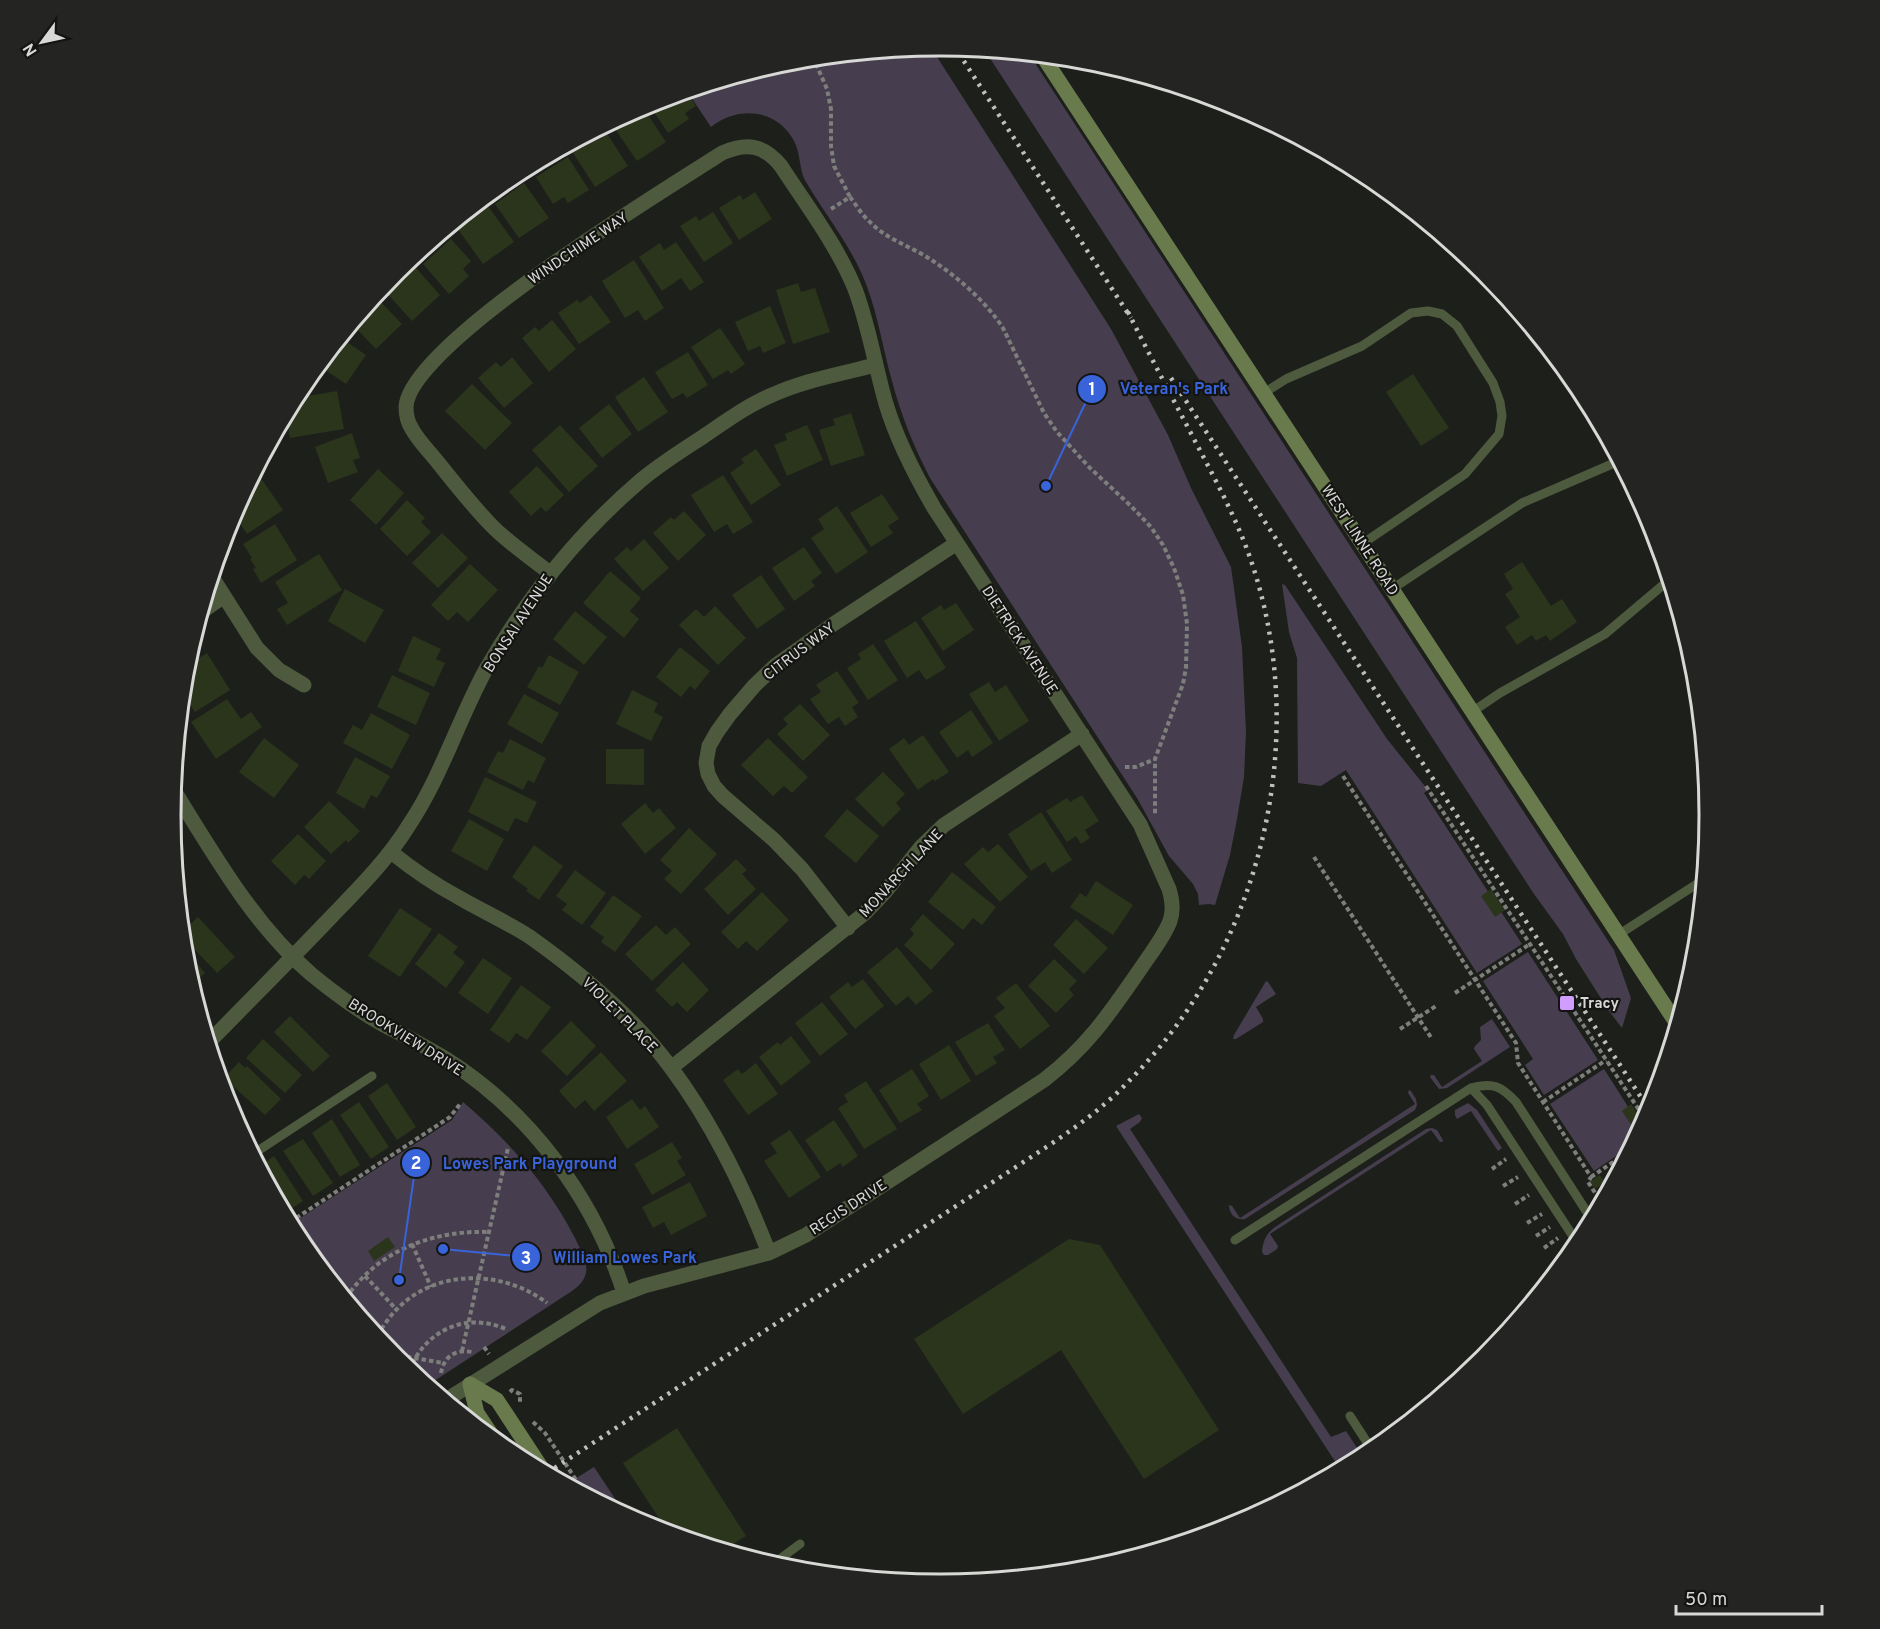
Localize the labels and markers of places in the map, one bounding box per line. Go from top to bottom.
callout: Veteran's Park [1077,372,1240,406]
marker: Tracy [1558,994,1576,1012]
place label: Tracy [1580,995,1620,1014]
callout: Lowes Park Playground [401,1146,629,1180]
callout: William Lowes Park [511,1240,709,1274]

